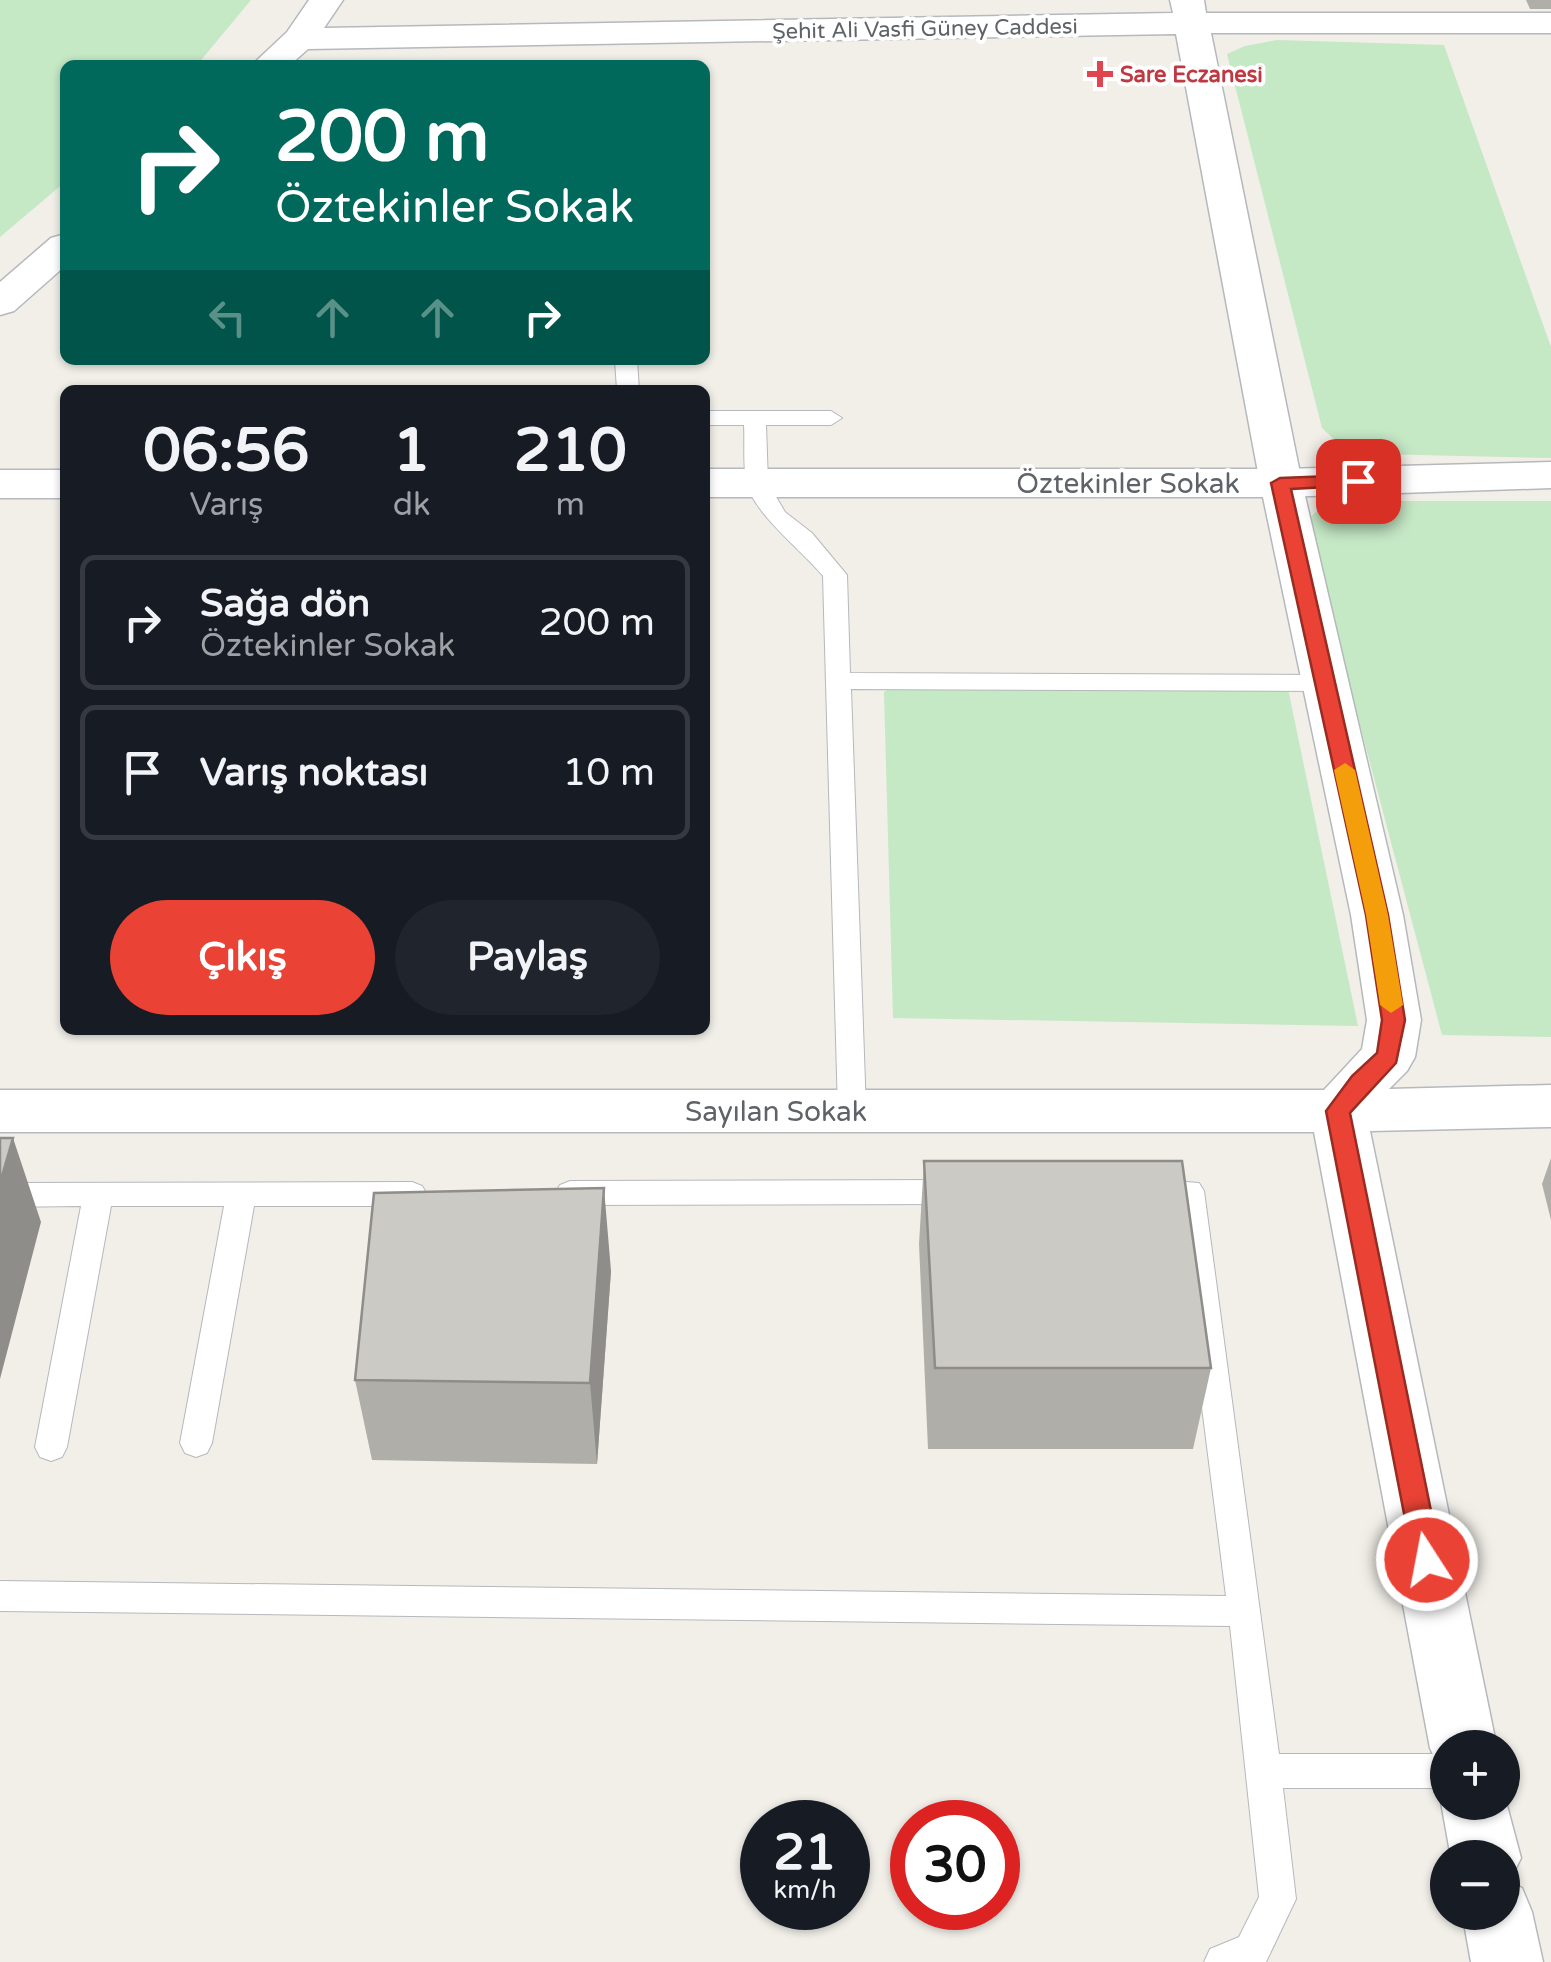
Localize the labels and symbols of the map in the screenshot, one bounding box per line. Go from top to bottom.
street label: Şehit Ali Vasfi Güney Caddesi [772,13,1078,45]
place label: Sare Eczanesi [1120,62,1263,88]
marker: Sare Eczanesi [1089,63,1111,85]
pin [1316,439,1401,524]
street label: Öztekinler Sokak [1016,467,1240,501]
street label: Sayılan Sokak [685,1095,867,1129]
position arrow [1375,1508,1479,1612]
speed limit sign: 30 [890,1800,1020,1930]

